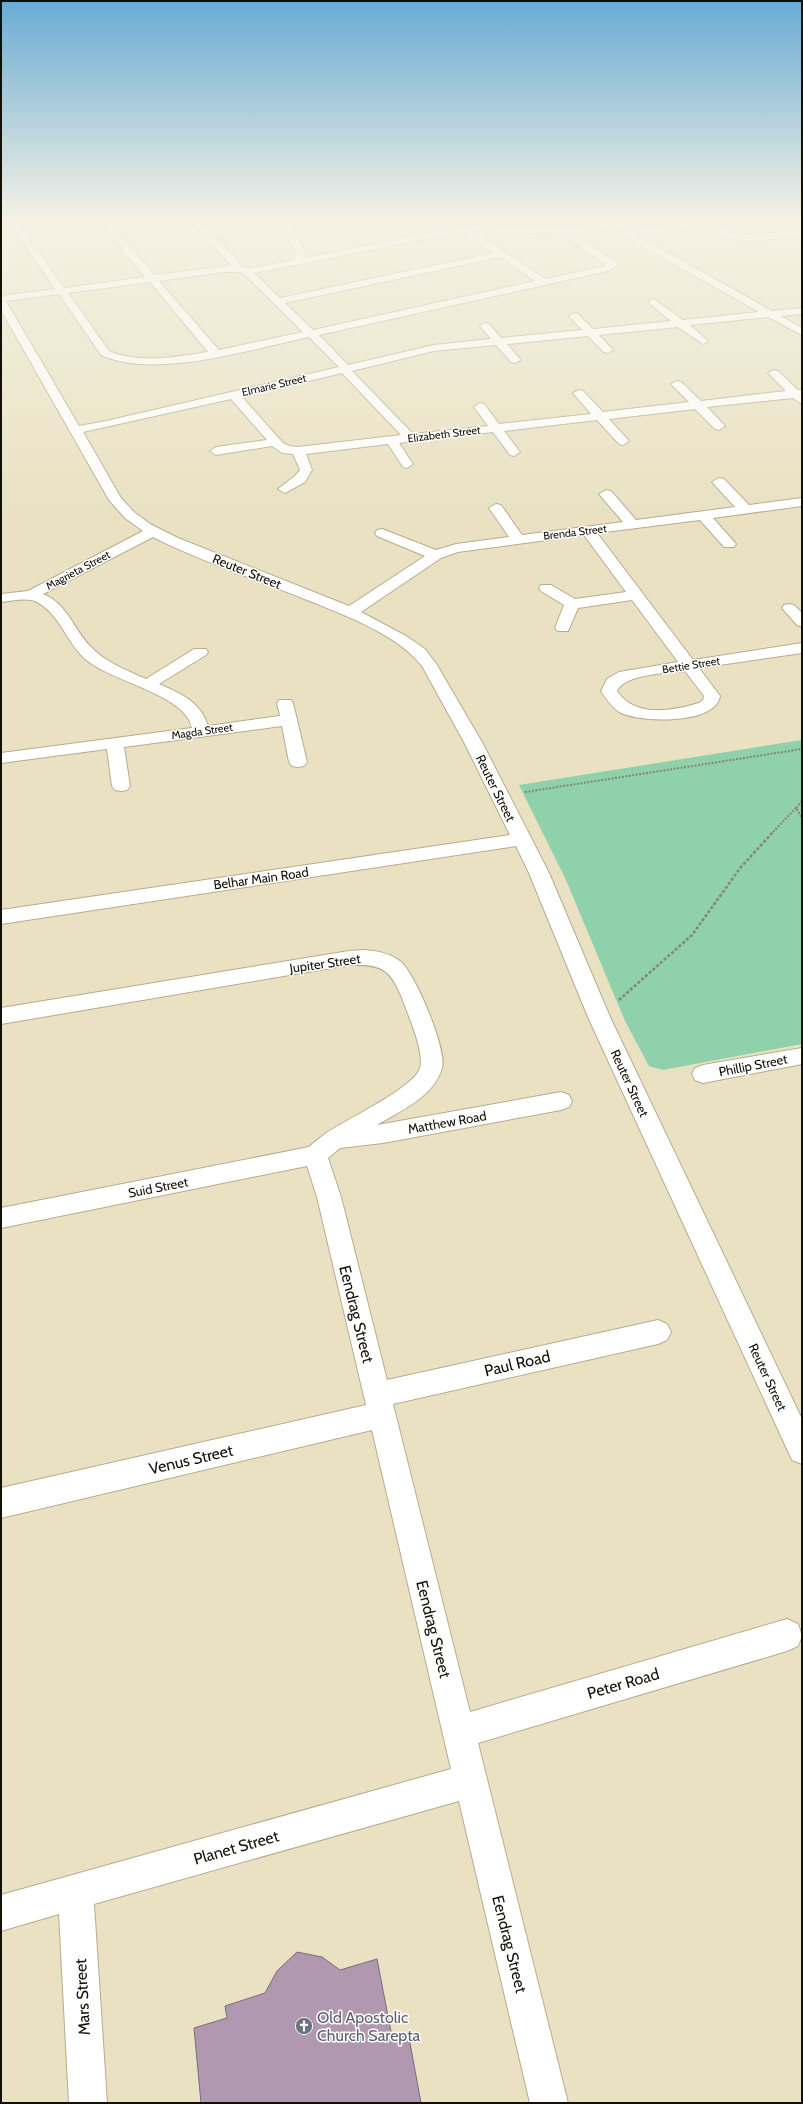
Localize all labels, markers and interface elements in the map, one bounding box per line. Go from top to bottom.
street label: Elmarie Street [240,371,308,399]
street label: Elizabeth Street [407,423,482,445]
street label: Brenda Street [543,521,608,543]
street label: Magrieta Street [43,547,113,593]
street label: Reuter Street [210,550,284,592]
street label: Bettie Street [661,653,721,676]
street label: Magda Street [170,720,234,742]
street label: Reuter Street [473,752,519,825]
street label: Belhar Main Road [213,863,309,893]
street label: Jupiter Street [288,950,362,976]
street label: Reuter Street [607,1047,653,1120]
street label: Phillip Street [717,1050,789,1079]
street label: Matthew Road [406,1107,488,1137]
street label: Suid Street [127,1173,190,1201]
street label: Eendrag Street [335,1263,378,1365]
street label: Reuter Street [745,1341,791,1414]
street label: Paul Road [482,1347,552,1380]
street label: Venus Street [147,1440,236,1478]
street label: Eendrag Street [412,1578,455,1680]
street label: Peter Road [585,1664,661,1703]
street label: Planet Street [191,1826,282,1869]
street label: Eendrag Street [488,1893,531,1995]
street label: Mars Street [71,1957,94,2036]
place label: Old Apostolic Church Sarepta [317,2008,421,2045]
church icon: Old Apostolic Church Sarepta [294,2016,314,2036]

